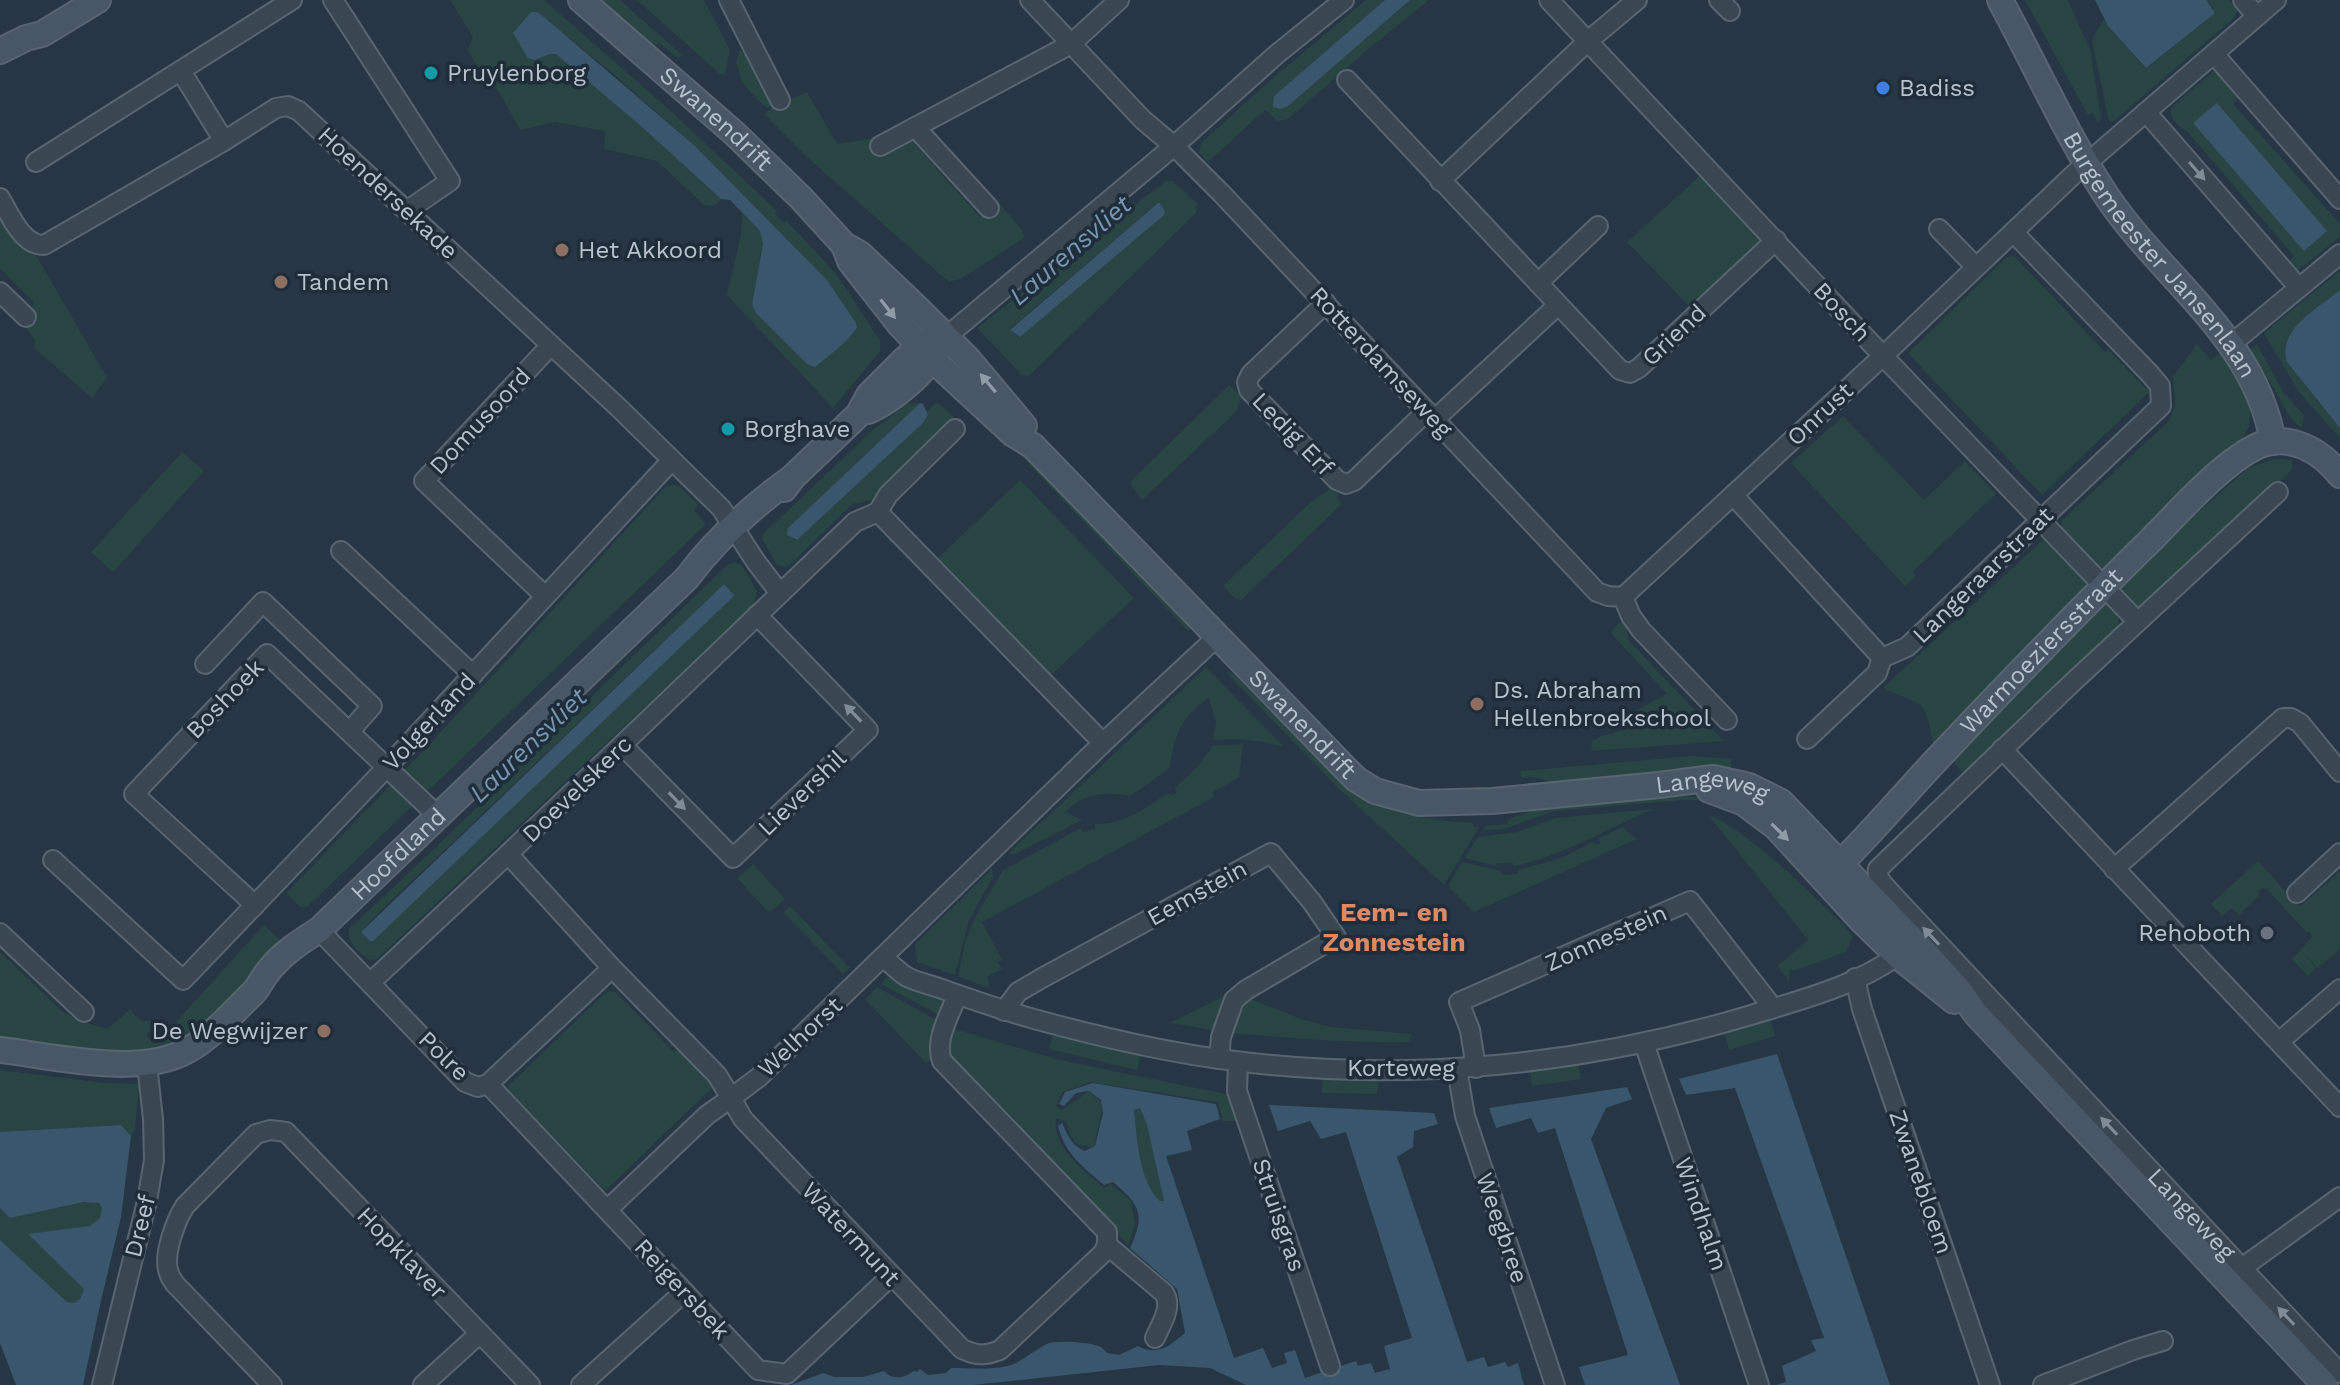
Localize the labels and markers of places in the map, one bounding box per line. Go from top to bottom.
place label: Pruylenborg [447,59,586,87]
marker: Pruylenborg [422,64,440,82]
place label: Badiss [1899,74,1975,102]
marker: Badiss [1874,79,1892,97]
place label: Het Akkoord [578,236,722,264]
marker: Het Akkoord [553,241,571,259]
place label: Tandem [297,268,389,296]
marker: Tandem [272,273,290,291]
place label: Borghave [744,415,850,443]
marker: Borghave [719,420,737,438]
place label: Ds. Abraham Hellenbroekschool [1493,676,1711,732]
marker: Ds. Abraham Hellenbroekschool [1468,695,1486,713]
place label: Rehoboth [2138,919,2251,947]
marker: Rehoboth [2258,924,2276,942]
place label: De Wegwijzer [152,1017,308,1045]
marker: De Wegwijzer [315,1022,333,1040]

